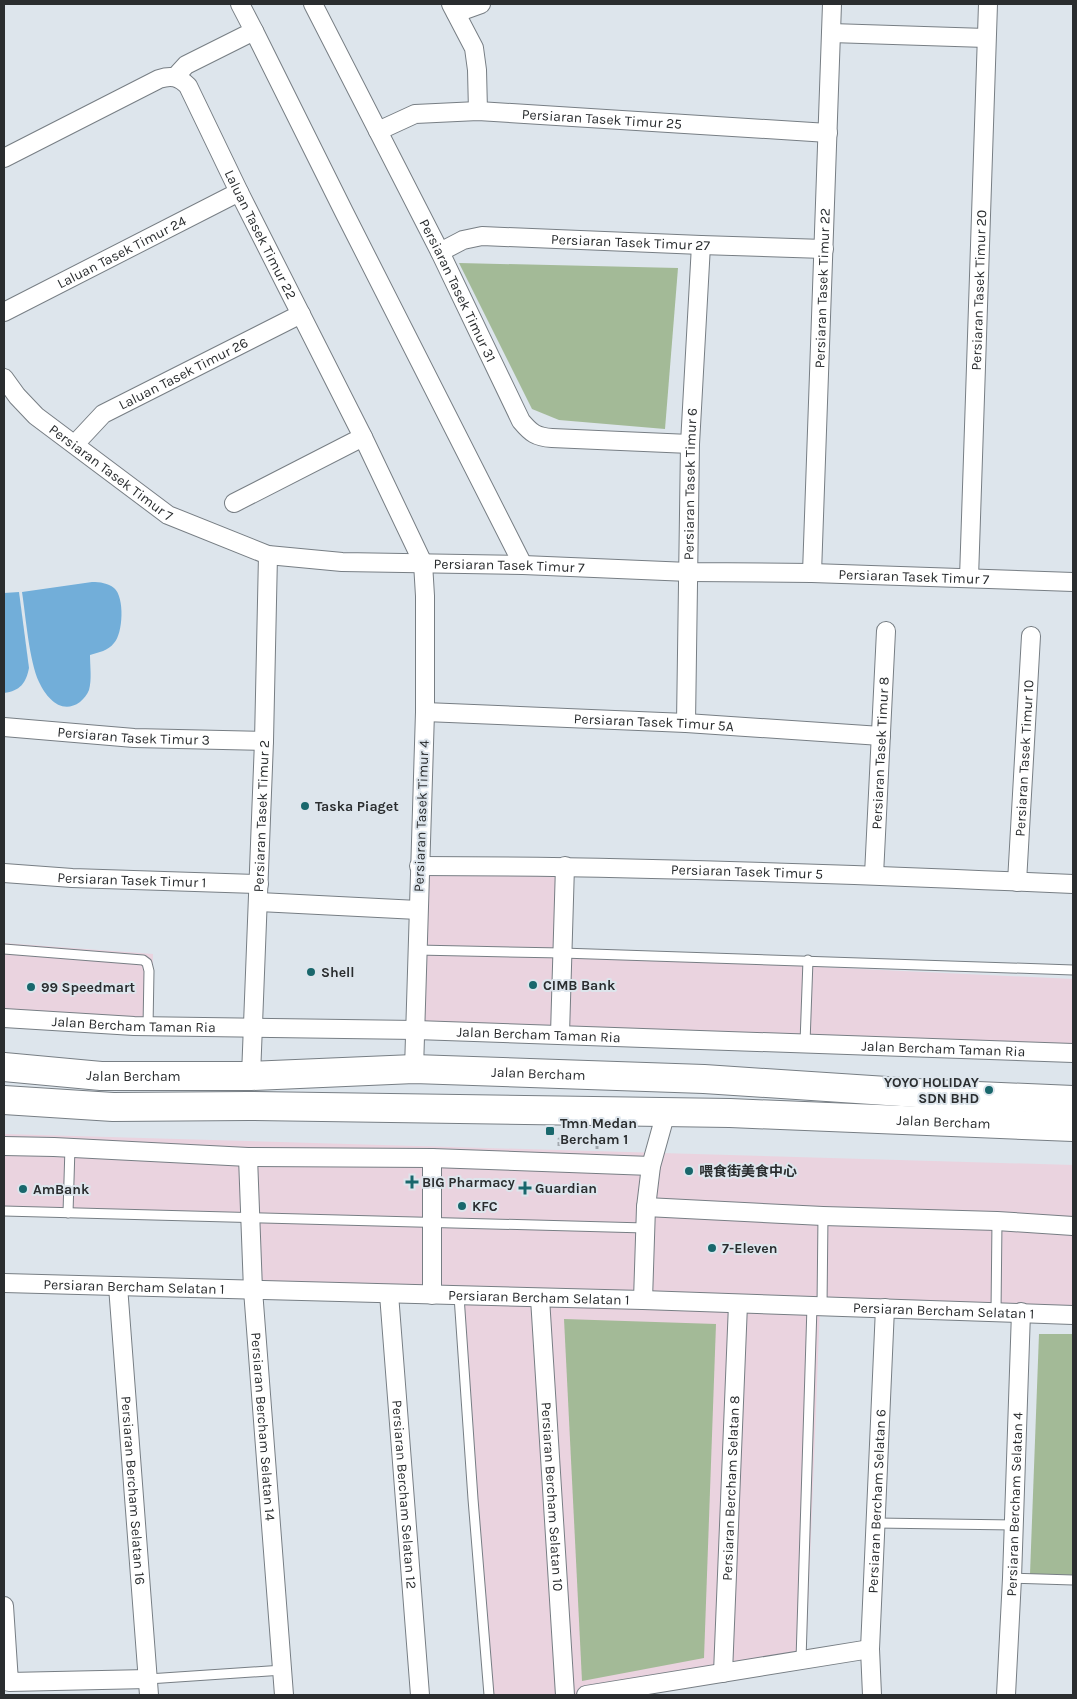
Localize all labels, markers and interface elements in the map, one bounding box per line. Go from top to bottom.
street label: Persiaran Tasek Timur 25 [521,106,683,133]
street label: Laluan Tasek Timur 22 [221,167,300,302]
street label: Persiaran Tasek Timur 22 [811,208,834,369]
street label: Persiaran Tasek Timur 20 [968,210,990,371]
street label: Laluan Tasek Timur 24 [54,212,189,292]
street label: Persiaran Tasek Timur 31 [415,216,500,365]
street label: Persiaran Tasek Timur 27 [551,231,711,254]
street label: Laluan Tasek Timur 26 [116,334,251,414]
street label: Persiaran Tasek Timur 6 [680,407,701,560]
street label: Persiaran Tasek Timur 7 [46,421,176,525]
street label: Persiaran Tasek Timur 7 [434,556,585,577]
street label: Persiaran Tasek Timur 7 [838,566,990,588]
street label: Persiaran Tasek Timur 8 [868,676,893,830]
street label: Persiaran Tasek Timur 10 [1012,679,1037,837]
street label: Persiaran Tasek Timur 5A [573,710,734,735]
street label: Persiaran Tasek Timur 3 [57,724,210,749]
street label: Persiaran Tasek Timur 2 [250,740,273,893]
street label: Persiaran Tasek Timur 4 [410,740,433,892]
place label: Taska Piaget [315,798,399,815]
marker: Taska Piaget [299,800,311,812]
street label: Persiaran Tasek Timur 5 [671,861,823,883]
street label: Persiaran Tasek Timur 1 [57,869,206,891]
place label: Shell [321,964,355,981]
marker: Shell [305,966,317,978]
place label: CIMB Bank [543,977,616,994]
place label: 99 Speedmart [41,979,135,996]
marker: CIMB Bank [527,979,539,991]
marker: 99 Speedmart [25,981,37,993]
street label: Jalan Bercham Taman Ria [51,1013,216,1036]
street label: Jalan Bercham Taman Ria [456,1023,621,1046]
street label: Jalan Bercham Taman Ria [861,1038,1026,1060]
street label: Jalan Bercham [491,1064,586,1084]
street label: Jalan Bercham [86,1067,181,1085]
place label: YOYO HOLIDAY SDN BHD [884,1074,980,1107]
marker: YOYO HOLIDAY SDN BHD [983,1084,995,1096]
street label: Jalan Bercham [896,1112,991,1133]
place label: Tmn Medan Bercham 1 [560,1115,637,1148]
marker: Tmn Medan Bercham 1 [544,1125,556,1137]
place label: 喂食街美食中心 [699,1163,797,1180]
marker: 喂食街美食中心 [683,1165,695,1177]
place label: BIG Pharmacy [422,1174,515,1191]
marker: BIG Pharmacy [406,1176,418,1188]
place label: Guardian [535,1180,597,1197]
place label: AmBank [33,1181,90,1198]
marker: Guardian [519,1182,531,1194]
marker: AmBank [17,1183,29,1195]
place label: KFC [472,1198,498,1215]
marker: KFC [456,1200,468,1212]
place label: 7-Eleven [722,1240,778,1257]
marker: 7-Eleven [706,1242,718,1254]
street label: Persiaran Bercham Selatan 1 [43,1276,225,1298]
street label: Persiaran Bercham Selatan 1 [448,1287,630,1309]
street label: Persiaran Bercham Selatan 1 [853,1299,1035,1323]
street label: Persiaran Bercham Selatan 14 [247,1332,279,1522]
street label: Persiaran Bercham Selatan 16 [117,1395,149,1586]
street label: Persiaran Bercham Selatan 8 [719,1395,743,1581]
street label: Persiaran Bercham Selatan 12 [388,1399,420,1590]
street label: Persiaran Bercham Selatan 10 [538,1401,566,1592]
street label: Persiaran Bercham Selatan 6 [864,1409,890,1594]
street label: Persiaran Bercham Selatan 4 [1003,1412,1027,1597]

